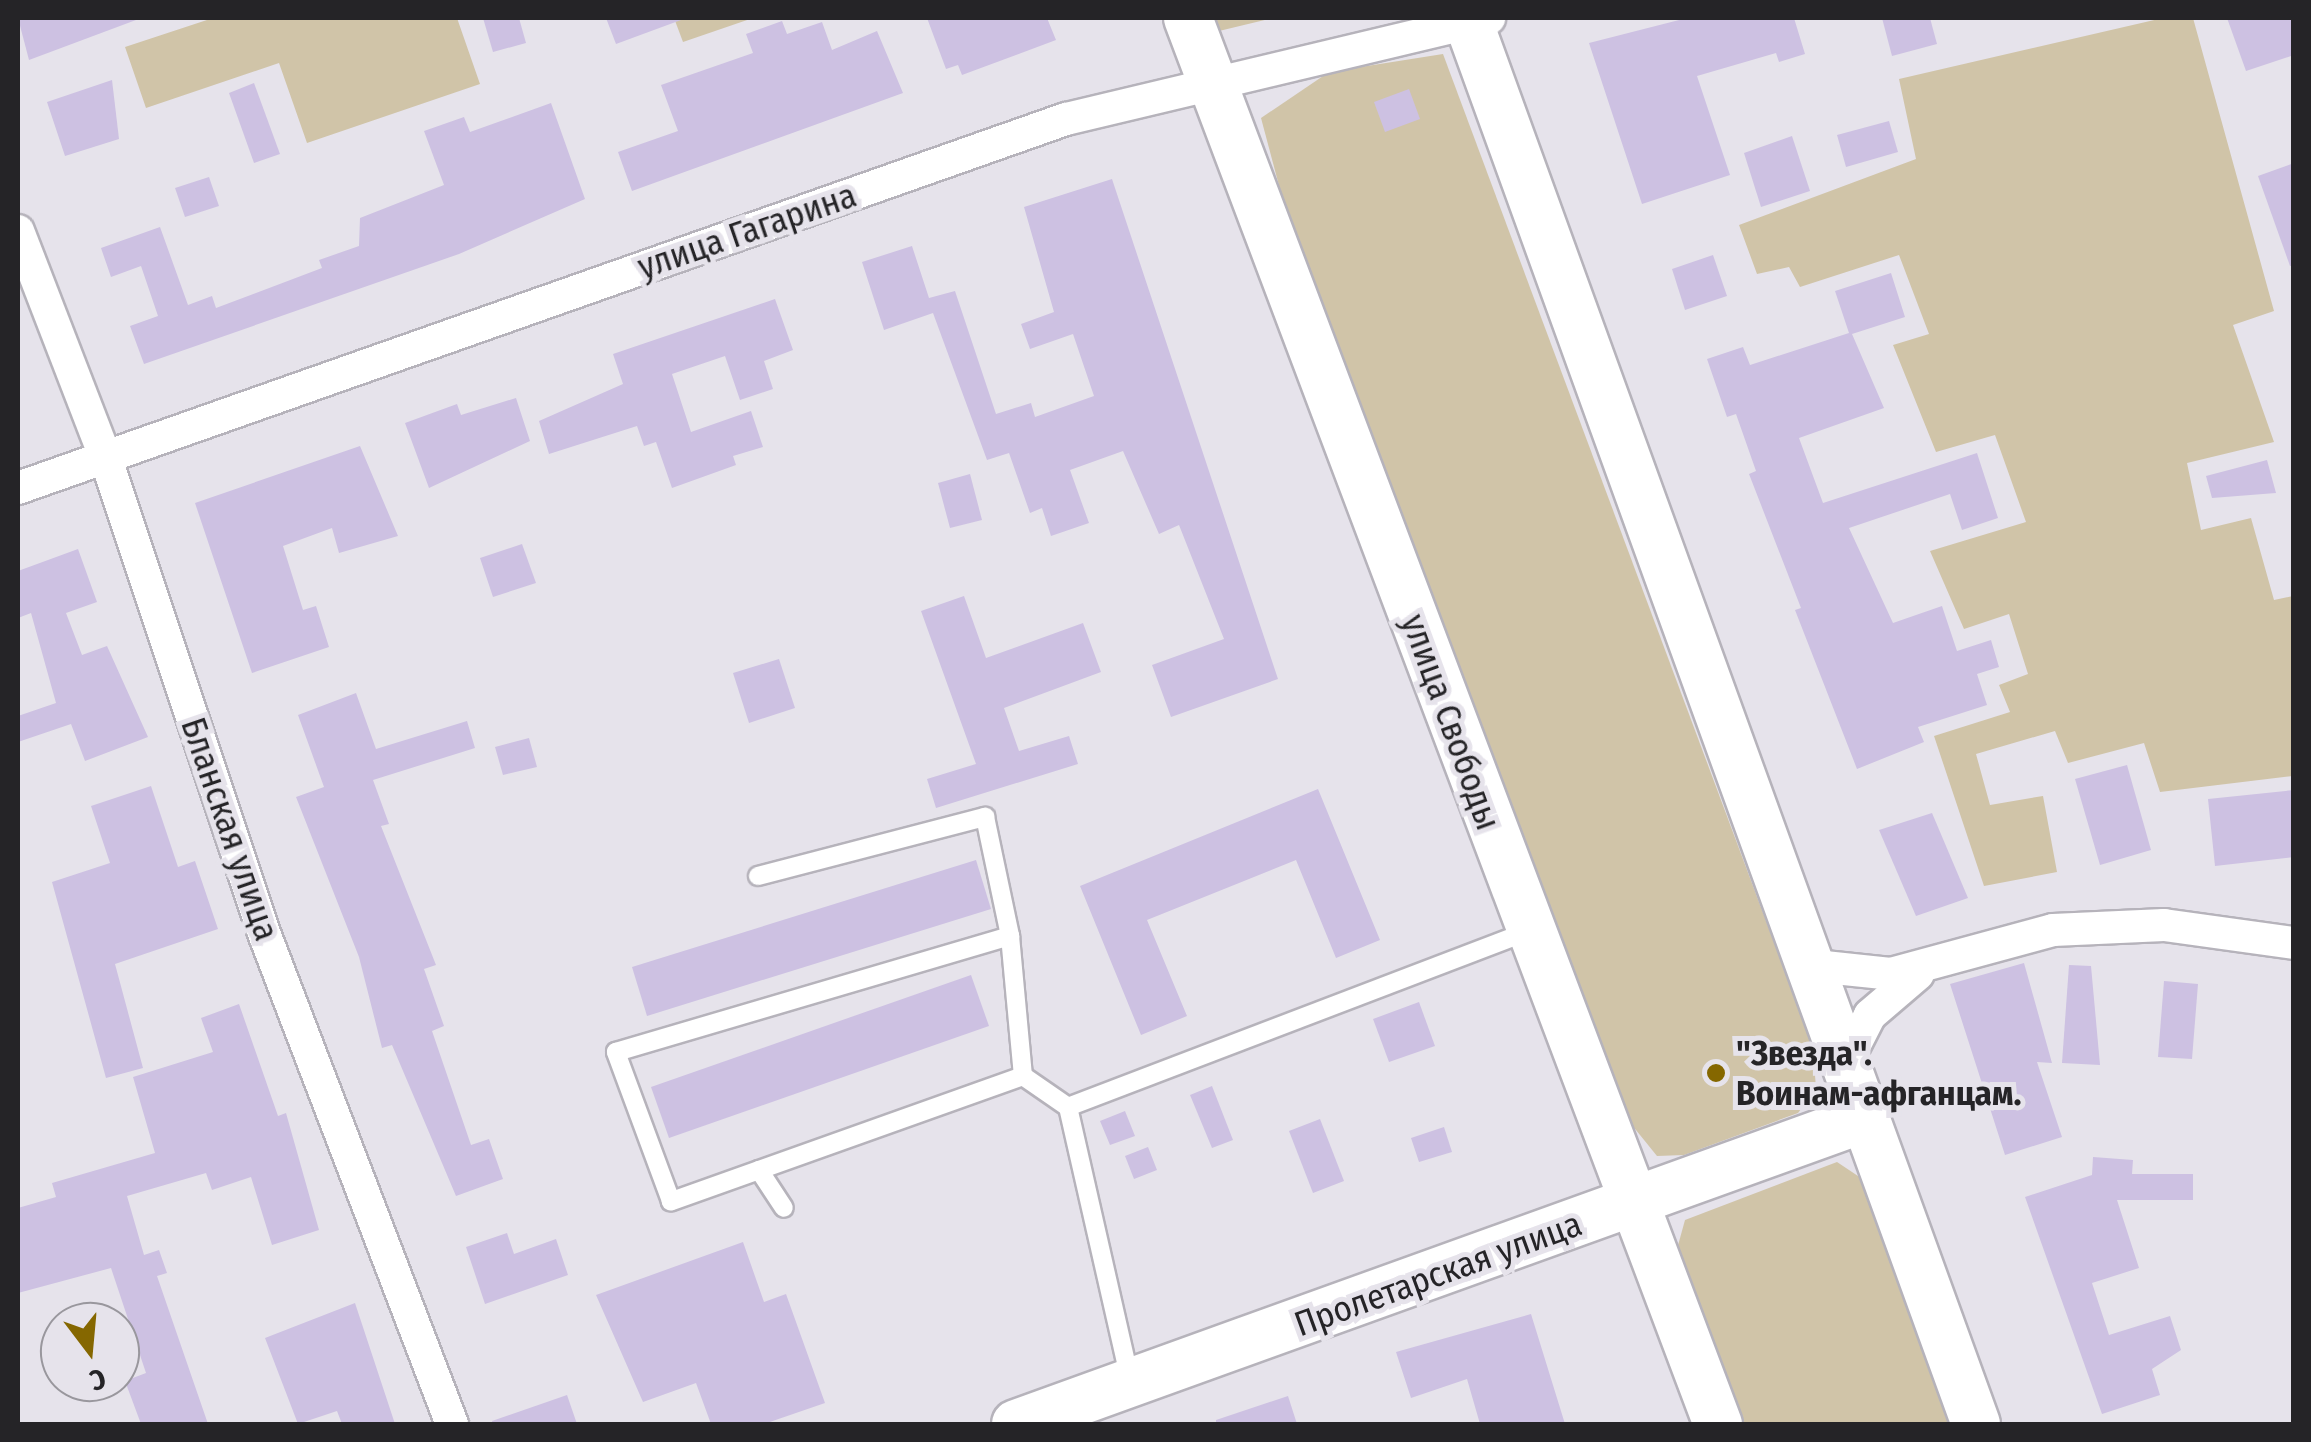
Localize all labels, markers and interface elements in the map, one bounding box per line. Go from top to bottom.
street label: улица Гагарина [632,174,862,288]
street label: улица Свободы [1393,609,1509,835]
street label: Бланская улица [172,712,288,946]
place label: "Звезда". Воинам-афганцам. [1736,1032,2021,1114]
marker: "Звезда". Воинам-афганцам. [1705,1062,1727,1084]
street label: Пролетарская улица [1289,1203,1587,1345]
north arrow [40,1302,140,1402]
text: С [86,1362,109,1397]

